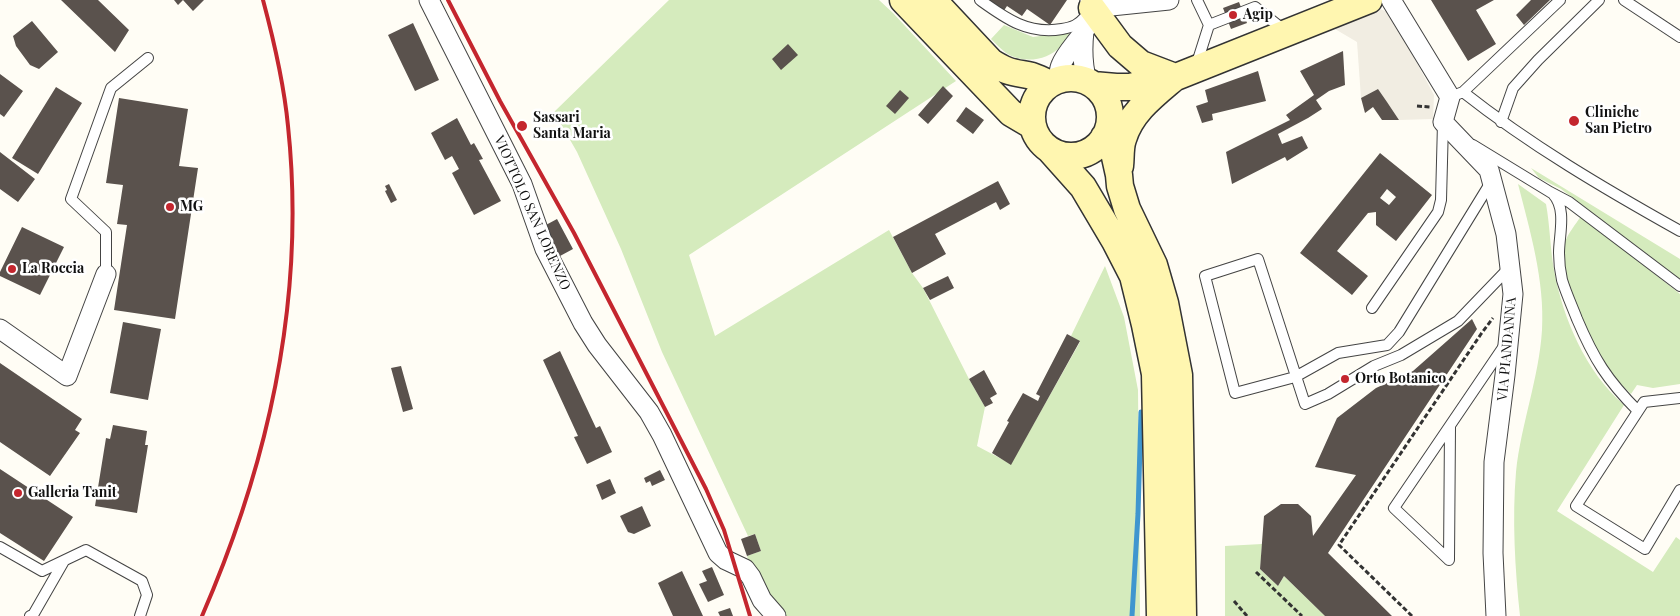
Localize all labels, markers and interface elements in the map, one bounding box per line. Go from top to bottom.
place label: Agip [1243,7,1273,23]
marker: Agip [1227,9,1239,21]
place label: Cliniche San Pietro [1585,105,1652,138]
place label: Sassari Santa Maria [533,110,611,142]
marker: Cliniche San Pietro [1567,114,1581,128]
marker: Sassari Santa Maria [515,119,529,133]
street label: VIOTTOLO SAN LORENZO [490,133,574,293]
place label: MG [180,199,203,215]
marker: MG [164,201,176,213]
place label: La Roccia [22,261,84,277]
marker: La Roccia [6,263,18,275]
street label: VIA PIANDANNA [1494,296,1520,402]
place label: Orto Botanico [1355,371,1446,387]
marker: Orto Botanico [1339,373,1351,385]
place label: Galleria Tanit [28,485,117,501]
marker: Galleria Tanit [12,487,24,499]

